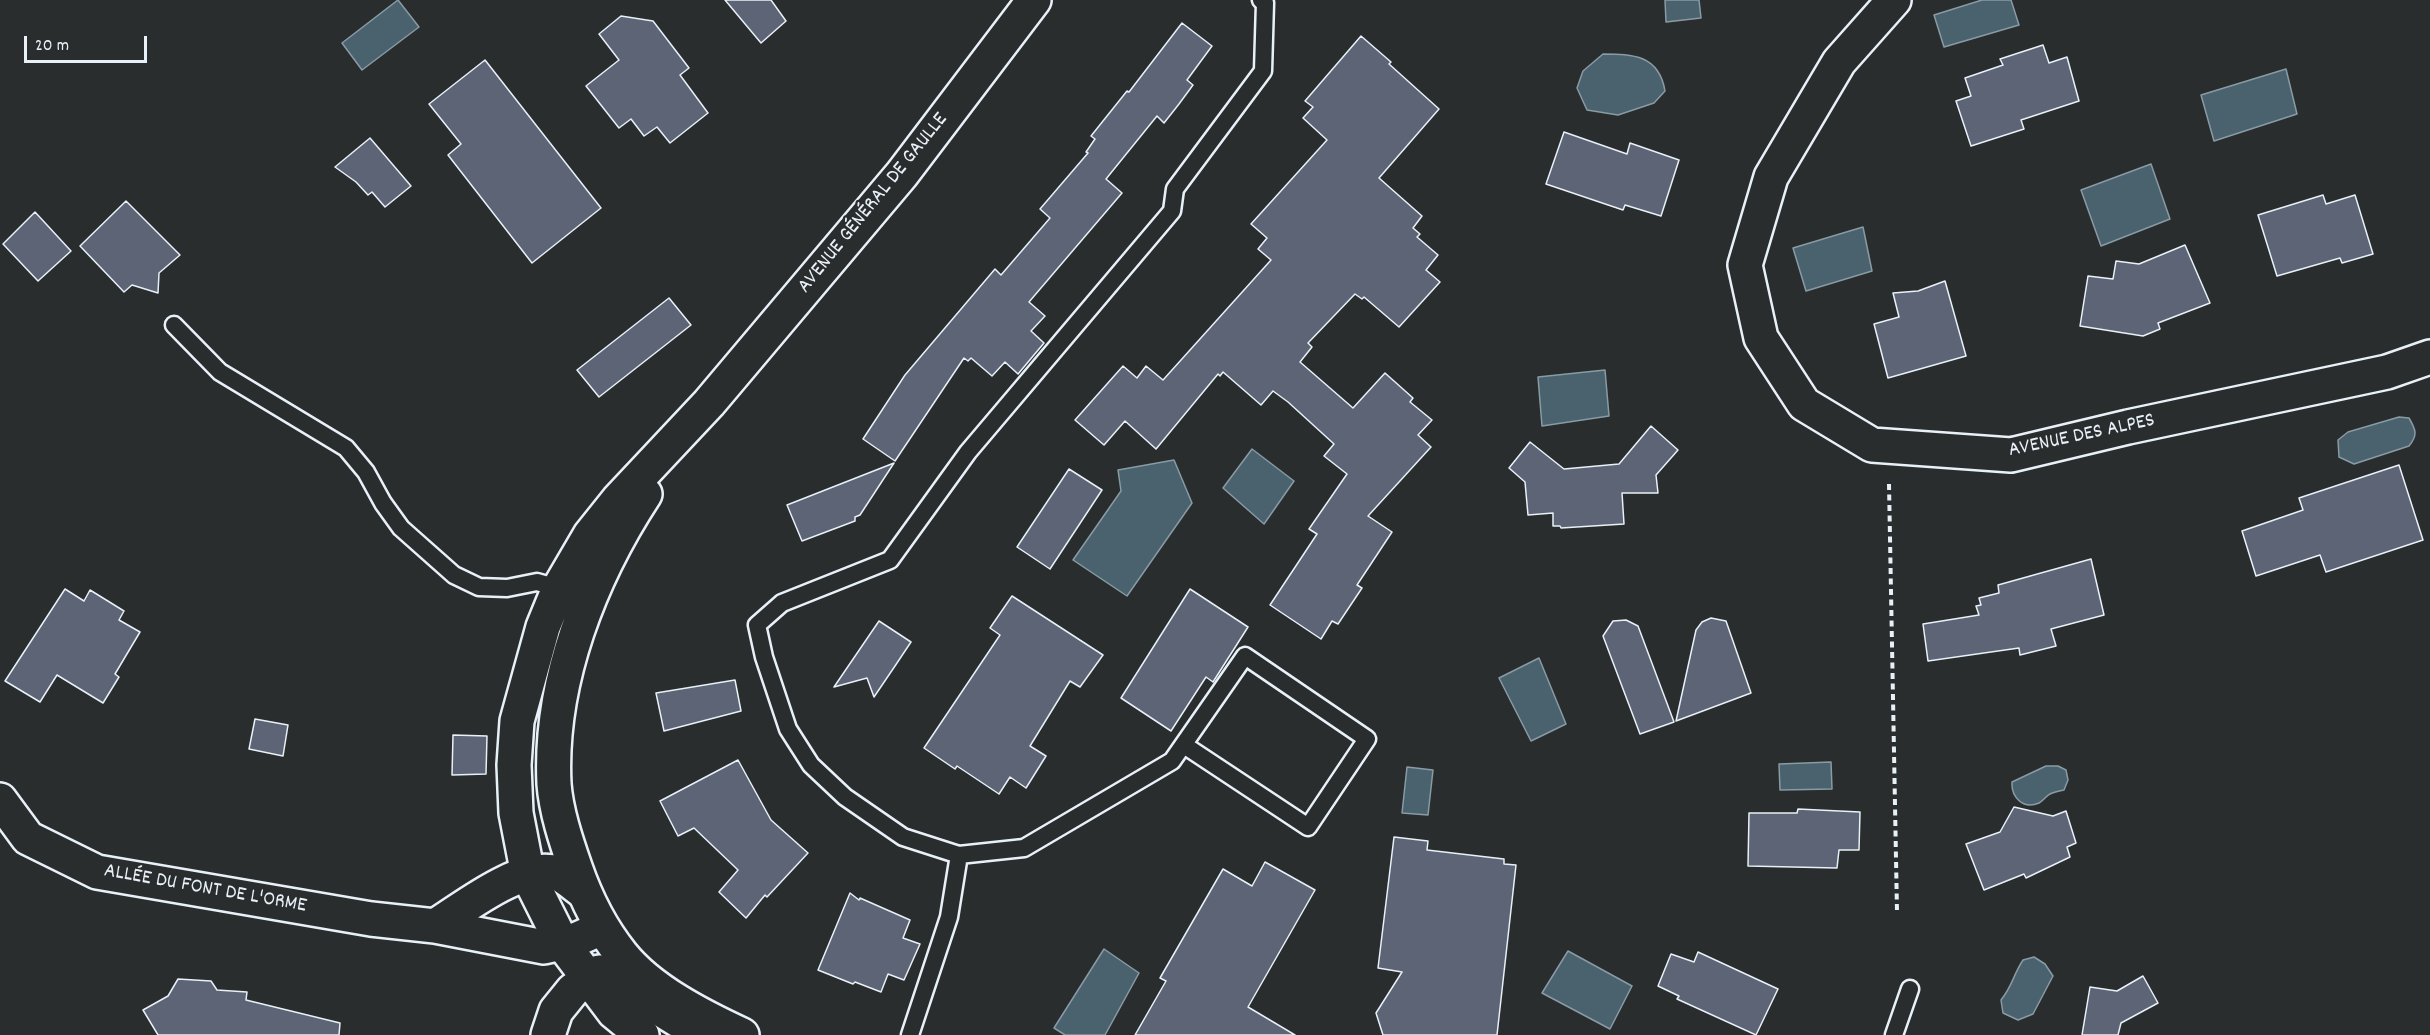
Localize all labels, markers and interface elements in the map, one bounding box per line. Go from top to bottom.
scale bar [27,24,150,62]
text: 20 m [35,34,69,59]
street label: AVENUE GÉNÉRAL DE GAULLE [793,109,955,299]
street label: AVENUE DES ALPES [2007,409,2157,465]
street label: ALLÉE DU FONT DE L'ORME [102,860,308,920]

